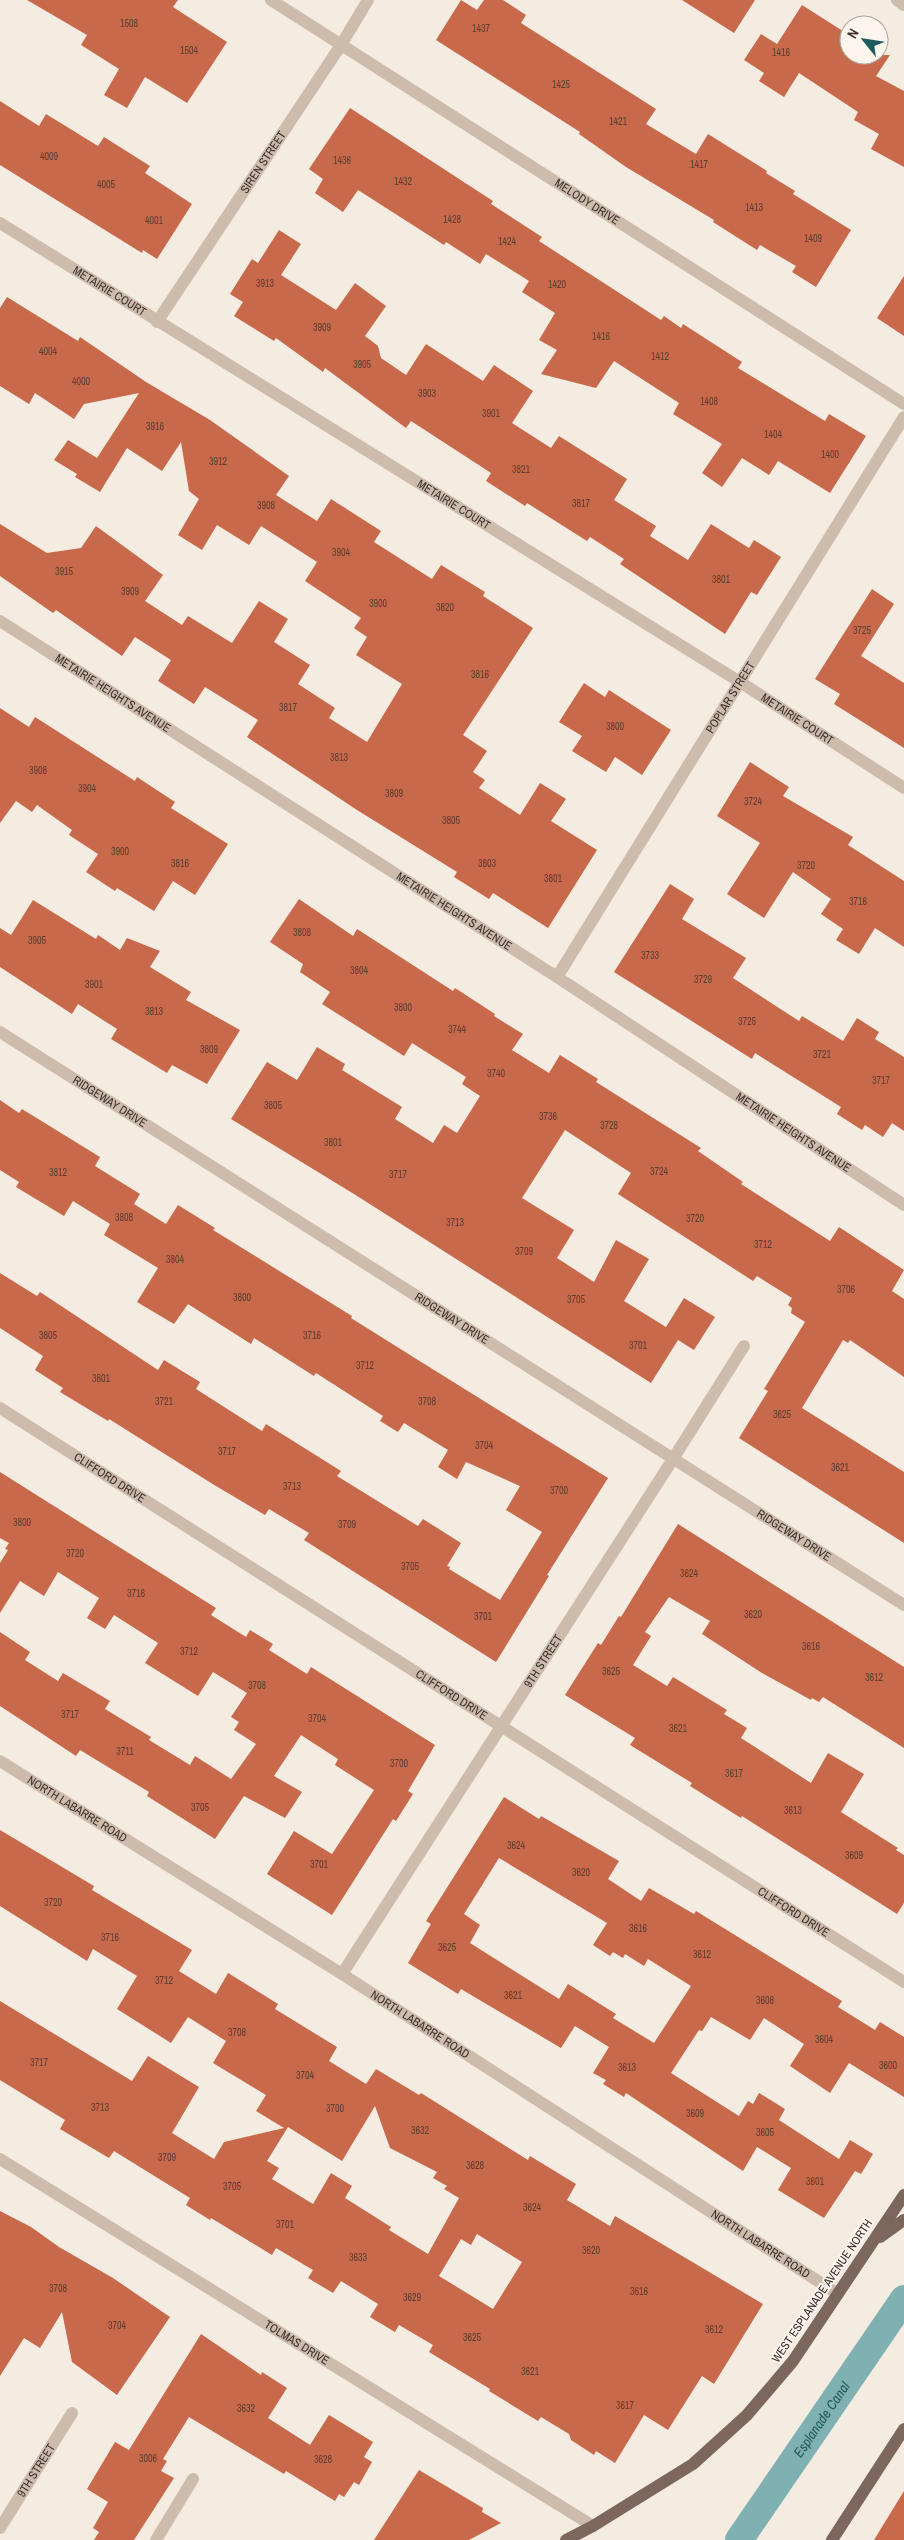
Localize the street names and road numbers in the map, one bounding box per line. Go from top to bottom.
street label: SIREN STREET [237,128,290,196]
street label: MELODY DRIVE [551,175,623,228]
street label: METAIRIE COURT [70,262,149,320]
street label: METAIRIE COURT [414,476,493,533]
street label: METAIRIE HEIGHTS AVENUE [52,650,174,736]
street label: POPLAR STREET [702,658,759,736]
street label: METAIRIE COURT [758,690,837,748]
street label: METAIRIE HEIGHTS AVENUE [393,868,515,954]
street label: RIDGEWAY DRIVE [70,1072,150,1131]
street label: METAIRIE HEIGHTS AVENUE [733,1089,854,1176]
street label: RIDGEWAY DRIVE [412,1289,492,1348]
street label: CLIFFORD DRIVE [71,1449,149,1506]
street label: RIDGEWAY DRIVE [754,1506,834,1565]
street label: 9TH STREET [520,1631,566,1691]
street label: CLIFFORD DRIVE [413,1666,491,1724]
street label: NORTH LABARRE ROAD [24,1772,130,1846]
street label: CLIFFORD DRIVE [755,1883,833,1941]
street label: NORTH LABARRE ROAD [368,1987,473,2062]
street label: NORTH LABARRE ROAD [708,2206,813,2282]
street label: WEST ESPLANADE AVENUE NORTH [768,2216,876,2366]
street label: TOLMAS DRIVE [261,2317,332,2369]
street label: 9TH STREET [13,2441,59,2500]

